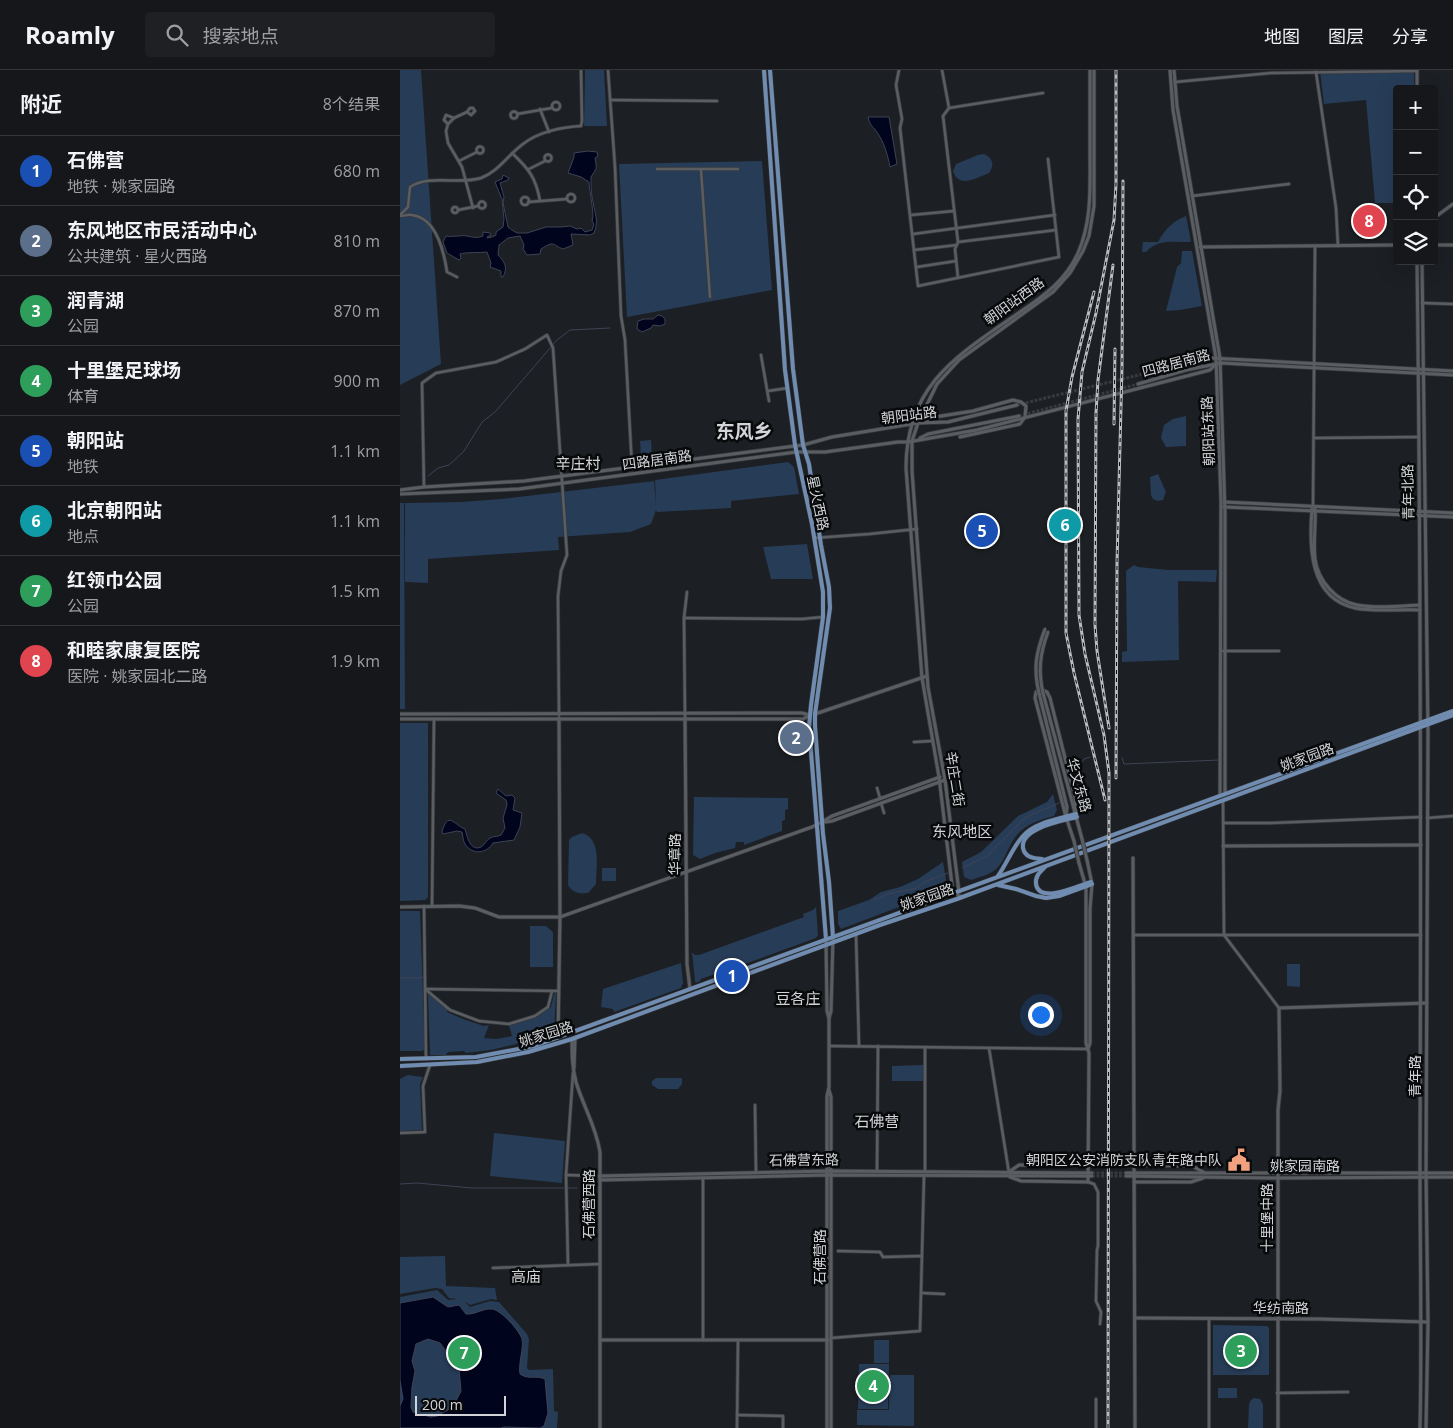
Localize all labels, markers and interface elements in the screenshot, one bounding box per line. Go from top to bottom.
search box [145,12,495,57]
text: Roamly [25,18,115,51]
icon: search [163,21,191,49]
text: 搜索地点 [203,23,279,49]
text: 地图 [1264,24,1300,48]
text: 图层 [1328,24,1364,48]
text: 分享 [1392,24,1428,48]
map controls [1393,85,1438,265]
button: + [1393,85,1438,130]
text: 附近 [20,90,62,118]
text: 8个结果 [323,93,380,115]
button: − [1393,130,1438,175]
text: 石佛营 [67,147,124,173]
text: 1 [31,160,41,182]
text: 680 m [334,160,380,182]
text: 地铁 · 姚家园路 [67,175,176,197]
button: locate [1393,175,1438,220]
pin: 8 [1353,202,1385,240]
text: 东风地区市民活动中心 [67,217,257,243]
button: layers [1393,220,1438,265]
text: 2 [31,230,41,252]
text: 810 m [334,230,380,252]
text: 公共建筑 · 星火西路 [67,245,208,267]
street label: 朝阳站西路 [980,272,1048,329]
text: 润青湖 [67,287,124,313]
text: 3 [31,300,41,322]
text: 870 m [334,300,380,322]
text: 公园 [67,315,99,337]
street label: 四路居南路 [1140,344,1212,381]
text: 十里堡足球场 [67,357,181,383]
text: 4 [31,370,41,392]
text: 900 m [334,370,380,392]
text: 体育 [67,385,99,407]
street label: 朝阳站东路 [1197,396,1218,466]
street label: 朝阳站路 [880,402,938,427]
district label: 东风乡 [715,418,773,444]
text: 朝阳站 [67,427,124,453]
text: 5 [31,440,41,462]
text: 1.1 km [330,440,380,462]
street label: 四路居南路 [621,445,693,474]
district label: 辛庄村 [555,453,601,473]
text: 地铁 [67,455,99,477]
street label: 青年北路 [1398,464,1417,520]
street label: 星火西路 [803,474,834,532]
text: 北京朝阳站 [67,497,162,523]
pin: 6 [1049,506,1081,544]
text: 6 [31,510,41,532]
text: 1.1 km [330,510,380,532]
pin: 5 [966,512,998,550]
text: 地点 [67,525,99,547]
text: 红领巾公园 [67,567,162,593]
text: 7 [31,580,41,602]
text: 1.5 km [330,580,380,602]
text: 公园 [67,595,99,617]
text: 和睦家康复医院 [67,637,200,663]
text: 8 [31,650,41,672]
text: 1.9 km [330,650,380,672]
text: 医院 · 姚家园北二路 [67,665,208,687]
pin: 2 [780,719,812,757]
street label: 姚家园路 [1277,738,1336,775]
street label: 辛庄二街 [942,750,969,808]
street label: 华文东路 [1063,755,1096,814]
district label: 东风地区 [932,821,992,841]
street label: 华章路 [665,833,684,875]
street label: 姚家园路 [897,878,956,915]
pin: 1 [716,957,748,995]
district label: 豆各庄 [775,988,821,1008]
your location [1028,1002,1054,1028]
street label: 姚家园路 [516,1016,575,1051]
street label: 青年路 [1405,1055,1424,1097]
district label: 石佛营 [854,1111,900,1131]
public building icon: 朝阳区公安消防支队青年路中队 [1226,1147,1252,1173]
street label: 石佛营东路 [769,1149,839,1170]
place label: 朝阳区公安消防支队青年路中队 [1026,1150,1222,1169]
street label: 姚家园南路 [1270,1156,1340,1175]
street label: 石佛营西路 [579,1169,598,1239]
street label: 十里堡中路 [1257,1183,1276,1253]
street label: 石佛营路 [810,1229,829,1285]
district label: 高庙 [511,1266,541,1286]
street label: 华纺南路 [1253,1298,1309,1317]
pin: 3 [1225,1332,1257,1370]
pin: 7 [448,1334,480,1372]
pin: 4 [857,1367,889,1405]
scale bar [415,1393,506,1416]
text: 200 m [422,1395,463,1414]

